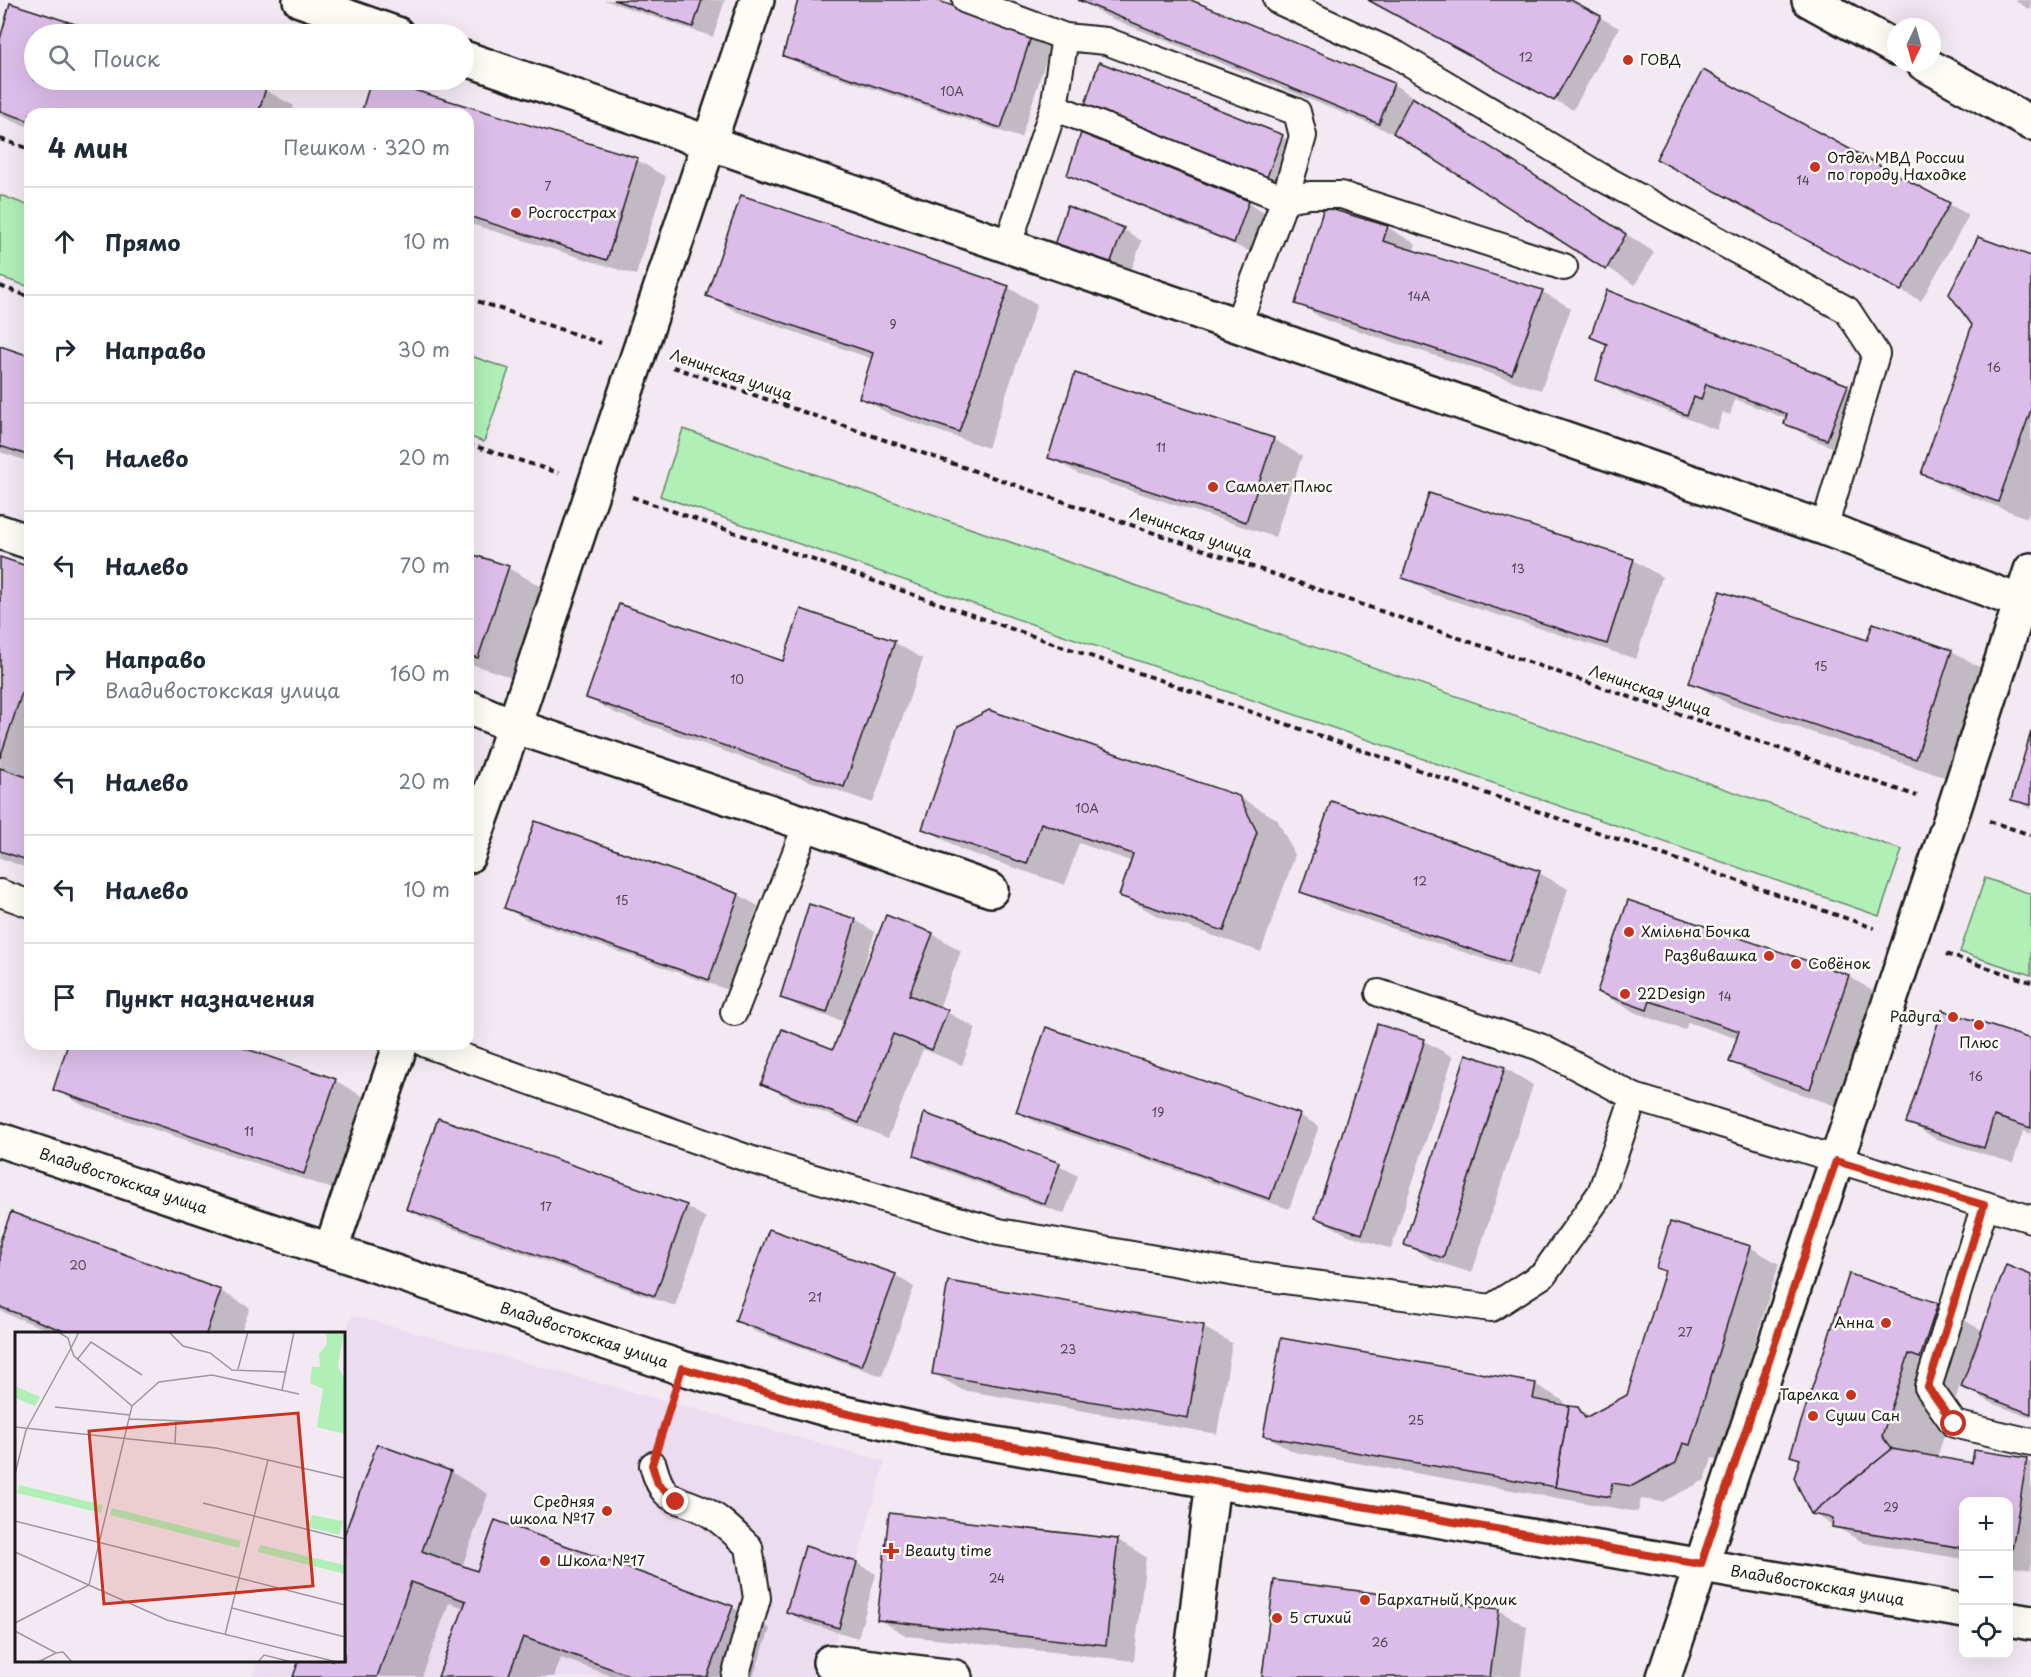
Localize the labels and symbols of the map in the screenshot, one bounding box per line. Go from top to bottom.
north arrow [1887,18,1941,72]
place label: ГОВД [1640,47,1681,70]
house number: 12 [1519,48,1533,66]
marker: ГОВД [1621,53,1635,67]
house number: 10А [940,82,964,100]
place label: Отдел МВД России по городу Находке [1827,145,1967,185]
marker: Отдел МВД России по городу Находке [1808,160,1822,174]
house number: 14 [1796,171,1810,189]
house number: 7 [545,177,552,195]
place label: Росгосстрах [528,200,617,223]
marker: Росгосстрах [509,206,523,220]
house number: 14А [1408,287,1430,305]
house number: 9 [889,315,897,333]
street label: Ленинская улица [667,342,796,405]
house number: 16 [1987,358,2001,376]
house number: 11 [1156,438,1166,456]
place label: Самолет Плюс [1225,474,1333,497]
marker: Самолет Плюс [1206,480,1220,494]
street label: Ленинская улица [1127,500,1256,563]
house number: 13 [1511,559,1525,577]
house number: 15 [1814,657,1828,675]
street label: Ленинская улица [1586,658,1715,721]
house number: 10 [730,670,744,688]
house number: 10А [1075,799,1099,817]
house number: 12 [1413,872,1427,890]
house number: 15 [615,891,629,909]
place label: Хмільна Бочка [1641,919,1751,942]
marker: Хмільна Бочка [1622,925,1636,939]
place label: Развивашка [1664,943,1758,966]
marker: Развивашка [1762,949,1776,963]
place label: Совёнок [1808,951,1870,974]
marker: Совёнок [1789,957,1803,971]
place label: 22Design [1637,981,1706,1004]
marker: 22Design [1618,987,1632,1001]
house number: 14 [1718,987,1732,1005]
place label: Радуга [1890,1004,1942,1027]
marker: Радуга [1946,1010,1960,1024]
marker: Плюс [1972,1018,1986,1032]
place label: Плюс [1959,1030,1999,1053]
house number: 16 [1969,1067,1983,1085]
house number: 19 [1152,1103,1164,1121]
house number: 11 [244,1122,254,1140]
street label: Владивостокская улица [37,1141,212,1219]
house number: 17 [540,1197,552,1215]
house number: 20 [69,1256,87,1274]
house number: 21 [808,1288,822,1306]
street label: Владивостокская улица [497,1295,672,1373]
place label: Анна [1834,1310,1875,1333]
marker: Анна [1879,1316,1893,1330]
house number: 27 [1678,1323,1693,1341]
inset map [15,1332,345,1662]
house number: 23 [1060,1340,1076,1358]
place label: Тарелка [1779,1382,1840,1405]
marker: Тарелка [1844,1388,1858,1402]
place label: Суши Сан [1825,1403,1900,1426]
marker: Суши Сан [1806,1409,1820,1423]
route start [1940,1410,1966,1436]
house number: 25 [1408,1411,1424,1429]
route end [662,1488,688,1514]
place label: Средняя школа №17 [510,1489,595,1529]
house number: 29 [1883,1498,1899,1516]
marker: Средняя школа №17 [600,1504,614,1518]
place label: Beauty time [904,1538,992,1561]
marker: Beauty time [882,1542,900,1560]
place label: Школа №17 [557,1548,645,1571]
marker: Школа №17 [538,1554,552,1568]
street label: Владивостокская улица [1729,1558,1907,1611]
house number: 24 [989,1569,1005,1587]
place label: Бархатный Кролик [1377,1587,1517,1610]
marker: Бархатный Кролик [1358,1593,1372,1607]
place label: 5 стихий [1289,1605,1352,1628]
marker: 5 стихий [1270,1611,1284,1625]
house number: 26 [1372,1633,1388,1651]

